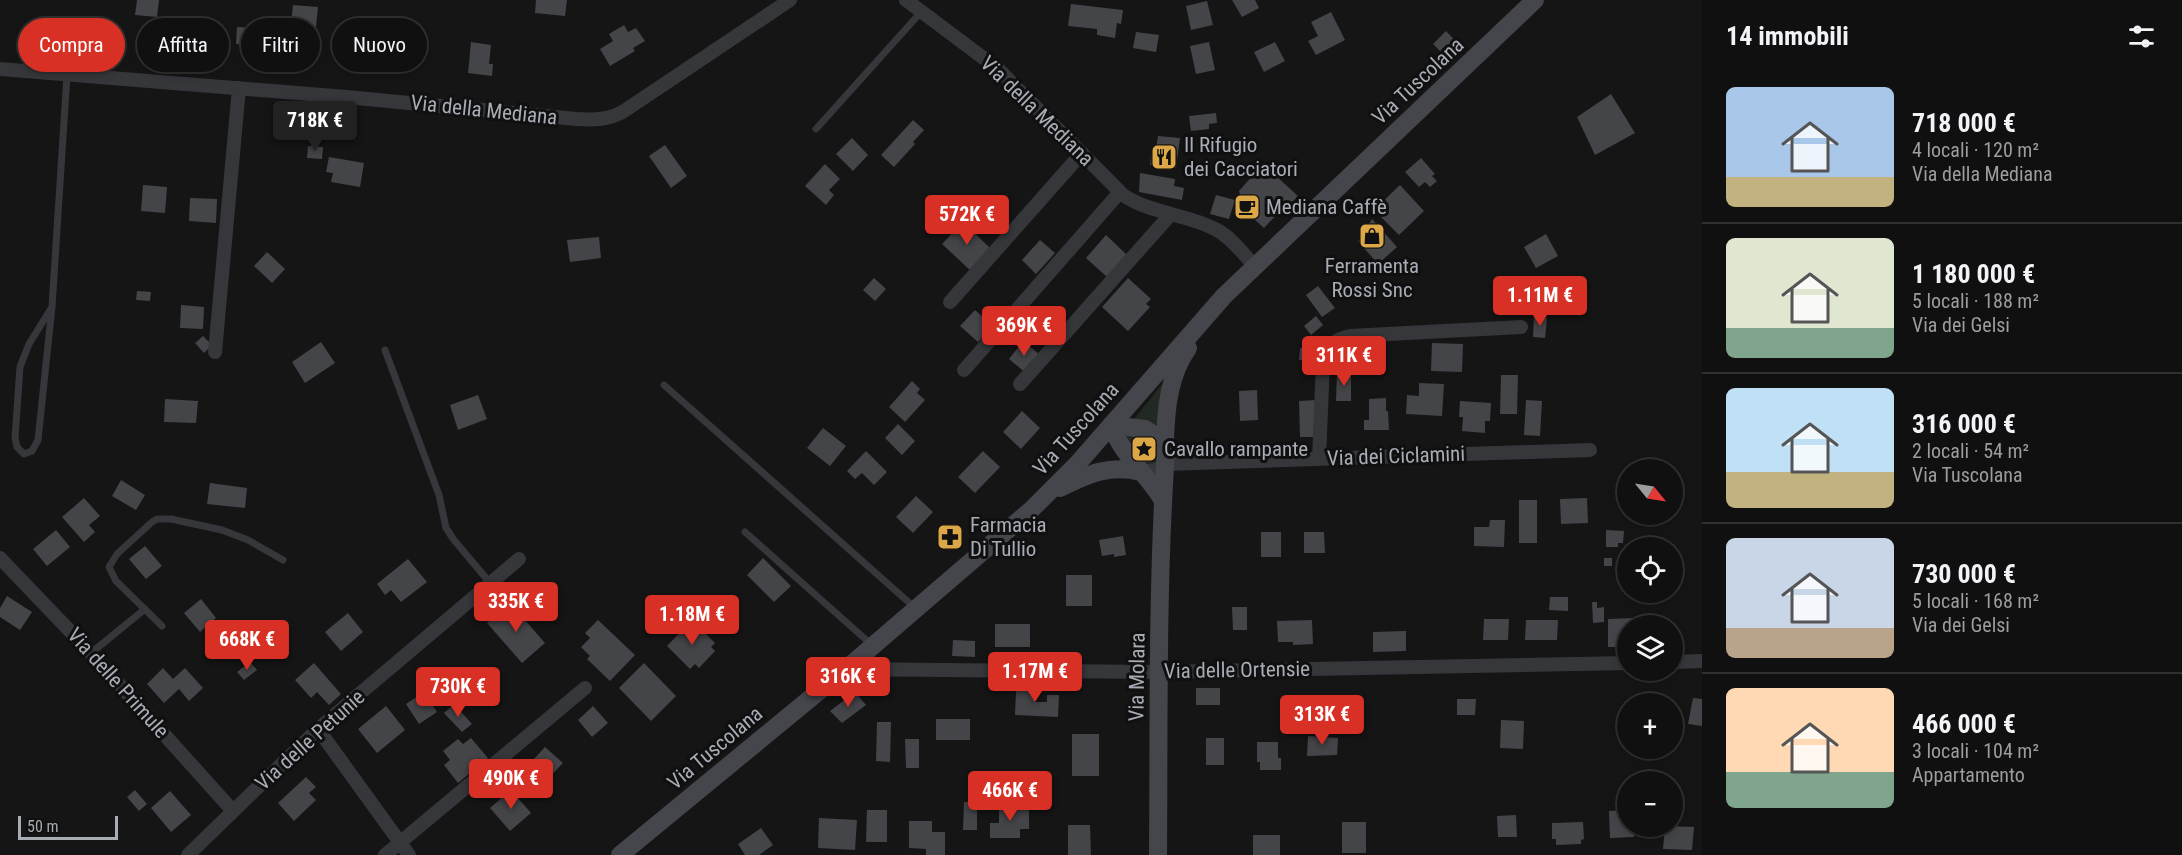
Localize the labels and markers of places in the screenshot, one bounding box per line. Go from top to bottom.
pin: 718K € [266,101,364,152]
place label: Il Rifugio dei Cacciatori [1184,133,1298,181]
restaurant icon: Il Rifugio dei Cacciatori [1149,142,1179,172]
cafe icon: Mediana Caffè [1232,192,1262,222]
pin: 572K € [918,195,1016,246]
place label: Mediana Caffè [1266,195,1387,219]
shop icon: Ferramenta Rossi Snc [1357,221,1387,251]
place label: Ferramenta Rossi Snc [1325,254,1419,302]
pin: 1.11M € [1485,276,1595,327]
pin: 369K € [975,306,1073,357]
pin: 311K € [1295,336,1393,387]
place icon: Cavallo rampante [1129,434,1159,464]
place label: Cavallo rampante [1164,437,1308,461]
place label: Farmacia Di Tullio [970,513,1047,561]
pharmacy icon: Farmacia Di Tullio [935,522,965,552]
pin: 335K € [467,582,565,633]
pin: 1.18M € [637,595,747,646]
pin: 668K € [198,620,296,671]
pin: 1.17M € [980,652,1090,703]
pin: 316K € [799,657,897,708]
pin: 730K € [409,667,507,718]
pin: 313K € [1273,695,1371,746]
pin: 490K € [462,759,560,810]
pin: 466K € [961,771,1059,822]

